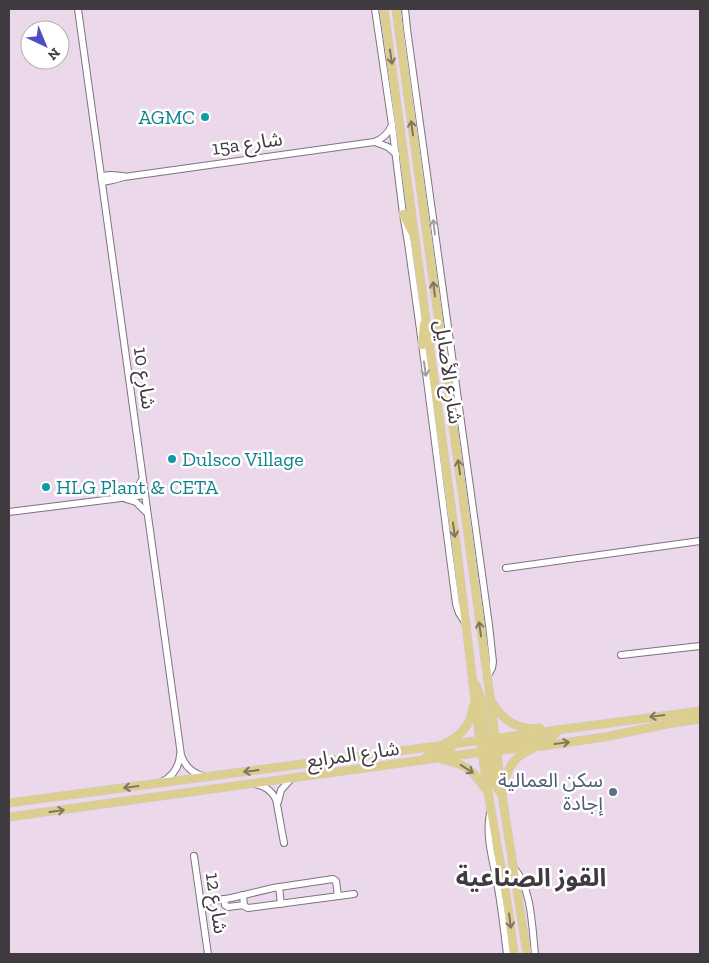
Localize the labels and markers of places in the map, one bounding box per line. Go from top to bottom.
place label: AGMC [138,105,195,129]
marker: AGMC [199,111,211,123]
place label: Dulsco Village [182,447,304,471]
marker: Dulsco Village [166,453,178,465]
place label: HLG Plant & CETA [56,475,219,499]
marker: HLG Plant & CETA [40,481,52,493]
place label: سكن العمالية إجادة [498,768,604,816]
marker: سكن العمالية إجادة [607,786,619,798]

